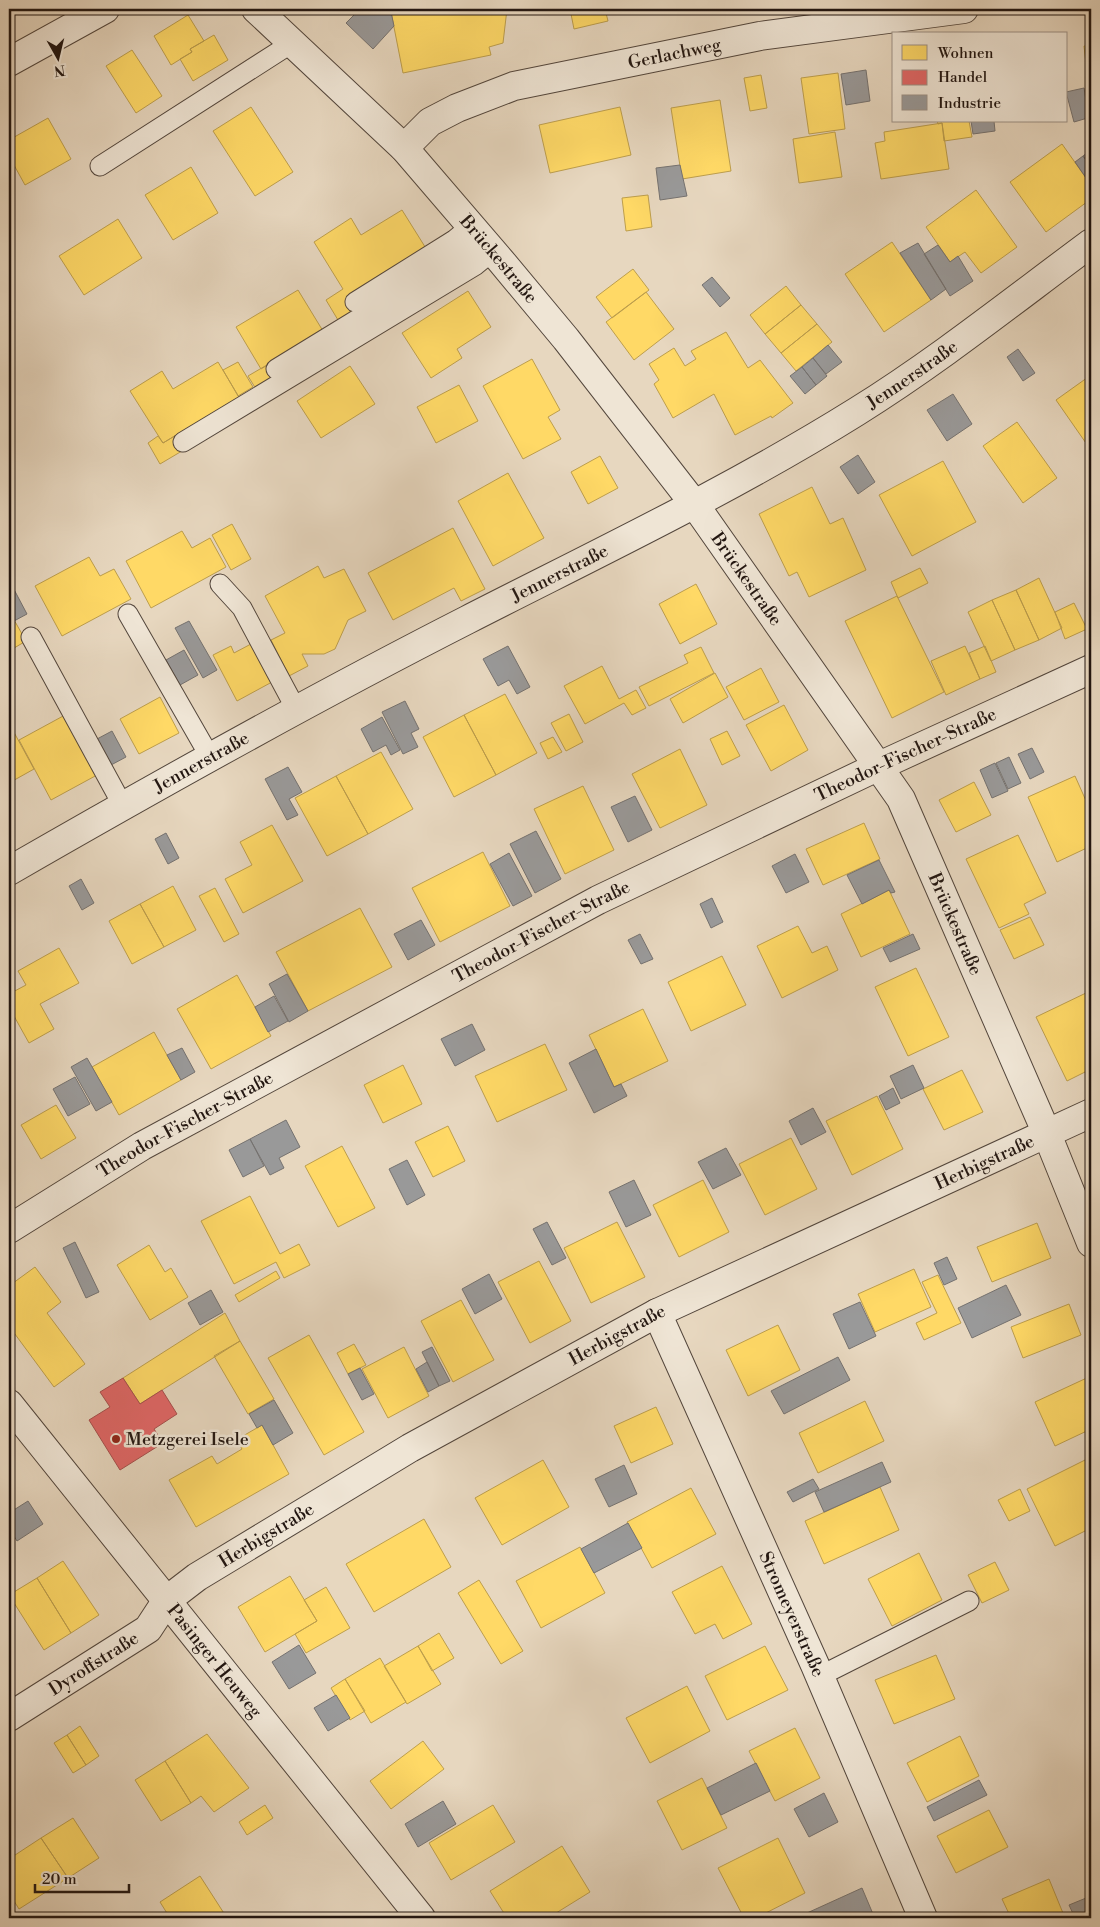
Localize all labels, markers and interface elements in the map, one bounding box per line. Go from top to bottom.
north arrow [32,32,82,82]
legend [892,32,1068,122]
street label: Gerlachweg [626,33,724,75]
text: Wohnen [937,44,993,63]
text: N [53,60,66,80]
text: Handel [938,68,988,87]
text: Industrie [938,94,1001,113]
street label: Brückestraße [454,209,542,308]
street label: Jennerstraße [862,336,962,415]
street label: Brückestraße [705,527,787,630]
street label: Jennerstraße [507,540,612,608]
street label: Theodor-Fischer-Straße [811,703,1000,807]
street label: Jennerstraße [149,727,253,799]
street label: Brückestraße [922,869,987,979]
street label: Theodor-Fischer-Straße [449,875,634,988]
street label: Theodor-Fischer-Straße [93,1066,277,1183]
street label: Herbigstraße [931,1130,1038,1195]
street label: Herbigstraße [565,1300,669,1371]
place label: Metzgerei Isele [126,1428,249,1451]
marker: Metzgerei Isele [110,1433,122,1445]
street label: Herbigstraße [215,1498,318,1573]
street label: Stromeyerstraße [754,1548,830,1680]
street label: Pasinger Heuweg [162,1599,267,1723]
street label: Dyroffstraße [44,1627,143,1701]
scale bar [35,1862,129,1894]
text: 20 m [42,1870,77,1889]

